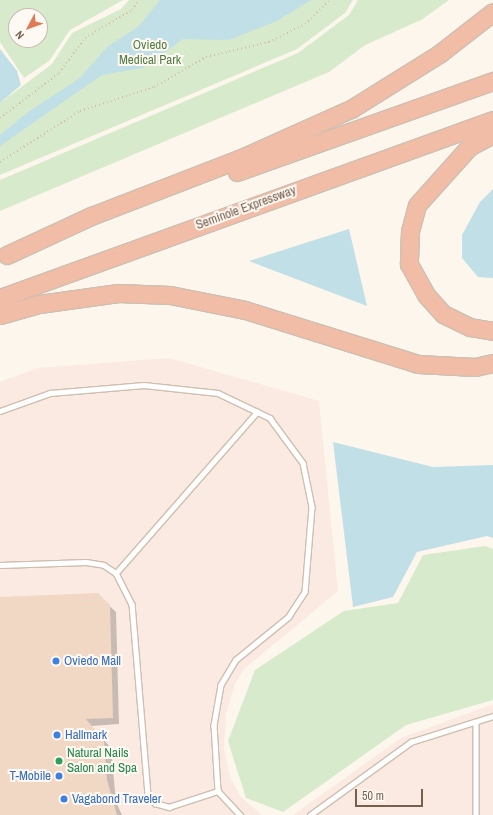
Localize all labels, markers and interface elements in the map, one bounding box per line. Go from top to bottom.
north arrow [8,8,48,48]
text: N [12,28,27,42]
park label: Oviedo Medical Park [119,38,181,69]
street label: Seminole Expressway [194,183,298,233]
place label: Oviedo Mall [64,653,121,669]
marker: Oviedo Mall [51,656,61,666]
place label: Hallmark [65,727,107,743]
marker: Hallmark [52,730,62,740]
place label: Natural Nails Salon and Spa [67,746,137,777]
marker: Natural Nails Salon and Spa [54,756,64,766]
place label: T-Mobile [10,768,51,784]
marker: T-Mobile [54,771,64,781]
scale bar [357,781,425,807]
text: 50 m [362,788,384,804]
place label: Vagabond Traveler [72,791,161,807]
marker: Vagabond Traveler [59,794,69,804]

